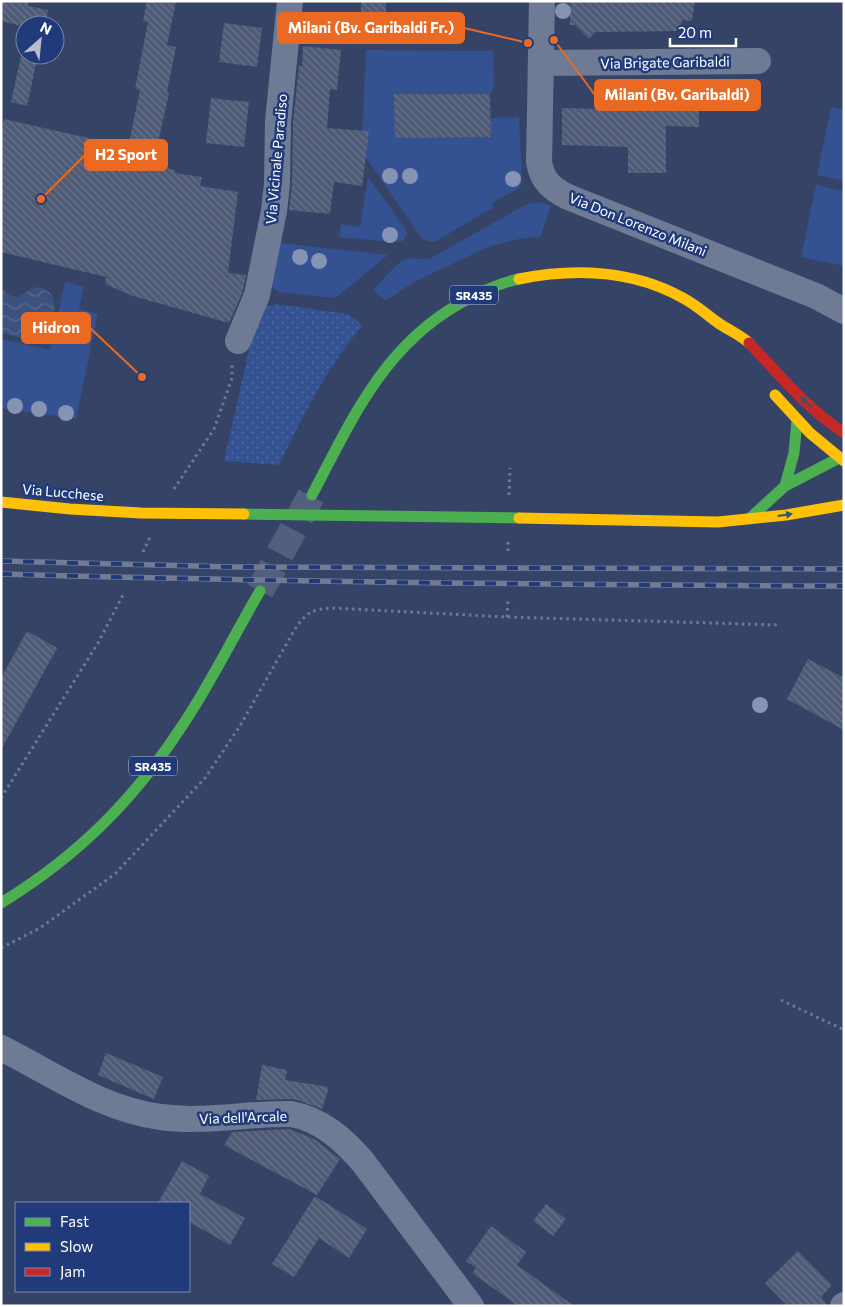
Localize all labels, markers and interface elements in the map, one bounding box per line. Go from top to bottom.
callout: Milani (Bv. Garibaldi Fr.) [278,13,464,43]
north arrow [15,15,65,65]
scale bar [670,15,736,47]
text: N [38,18,55,38]
text: Milani (Bv. Garibaldi Fr.) [288,18,454,36]
text: 20 m [678,23,712,41]
street label: Via Brigate Garibaldi [600,52,730,72]
callout: Milani (Bv. Garibaldi) [595,80,760,110]
text: Milani (Bv. Garibaldi) [604,85,750,103]
street label: Via Vicinale Paradiso [262,93,290,225]
callout: H2 Sport [85,140,167,170]
text: H2 Sport [95,145,157,163]
street label: Via Don Lorenzo Milani [567,189,709,259]
road number: SR435 [450,286,498,304]
callout: Hidron [22,313,90,343]
text: Hidron [32,318,80,336]
one-way arrow [800,397,813,408]
street label: Via Lucchese [21,480,105,504]
one-way arrow [777,511,793,519]
road number: SR435 [129,756,177,776]
street label: Via dell'Arcale [199,1107,287,1127]
legend [15,1202,190,1292]
text: Fast [60,1212,89,1230]
text: Slow [60,1237,93,1255]
text: Jam [60,1262,85,1280]

